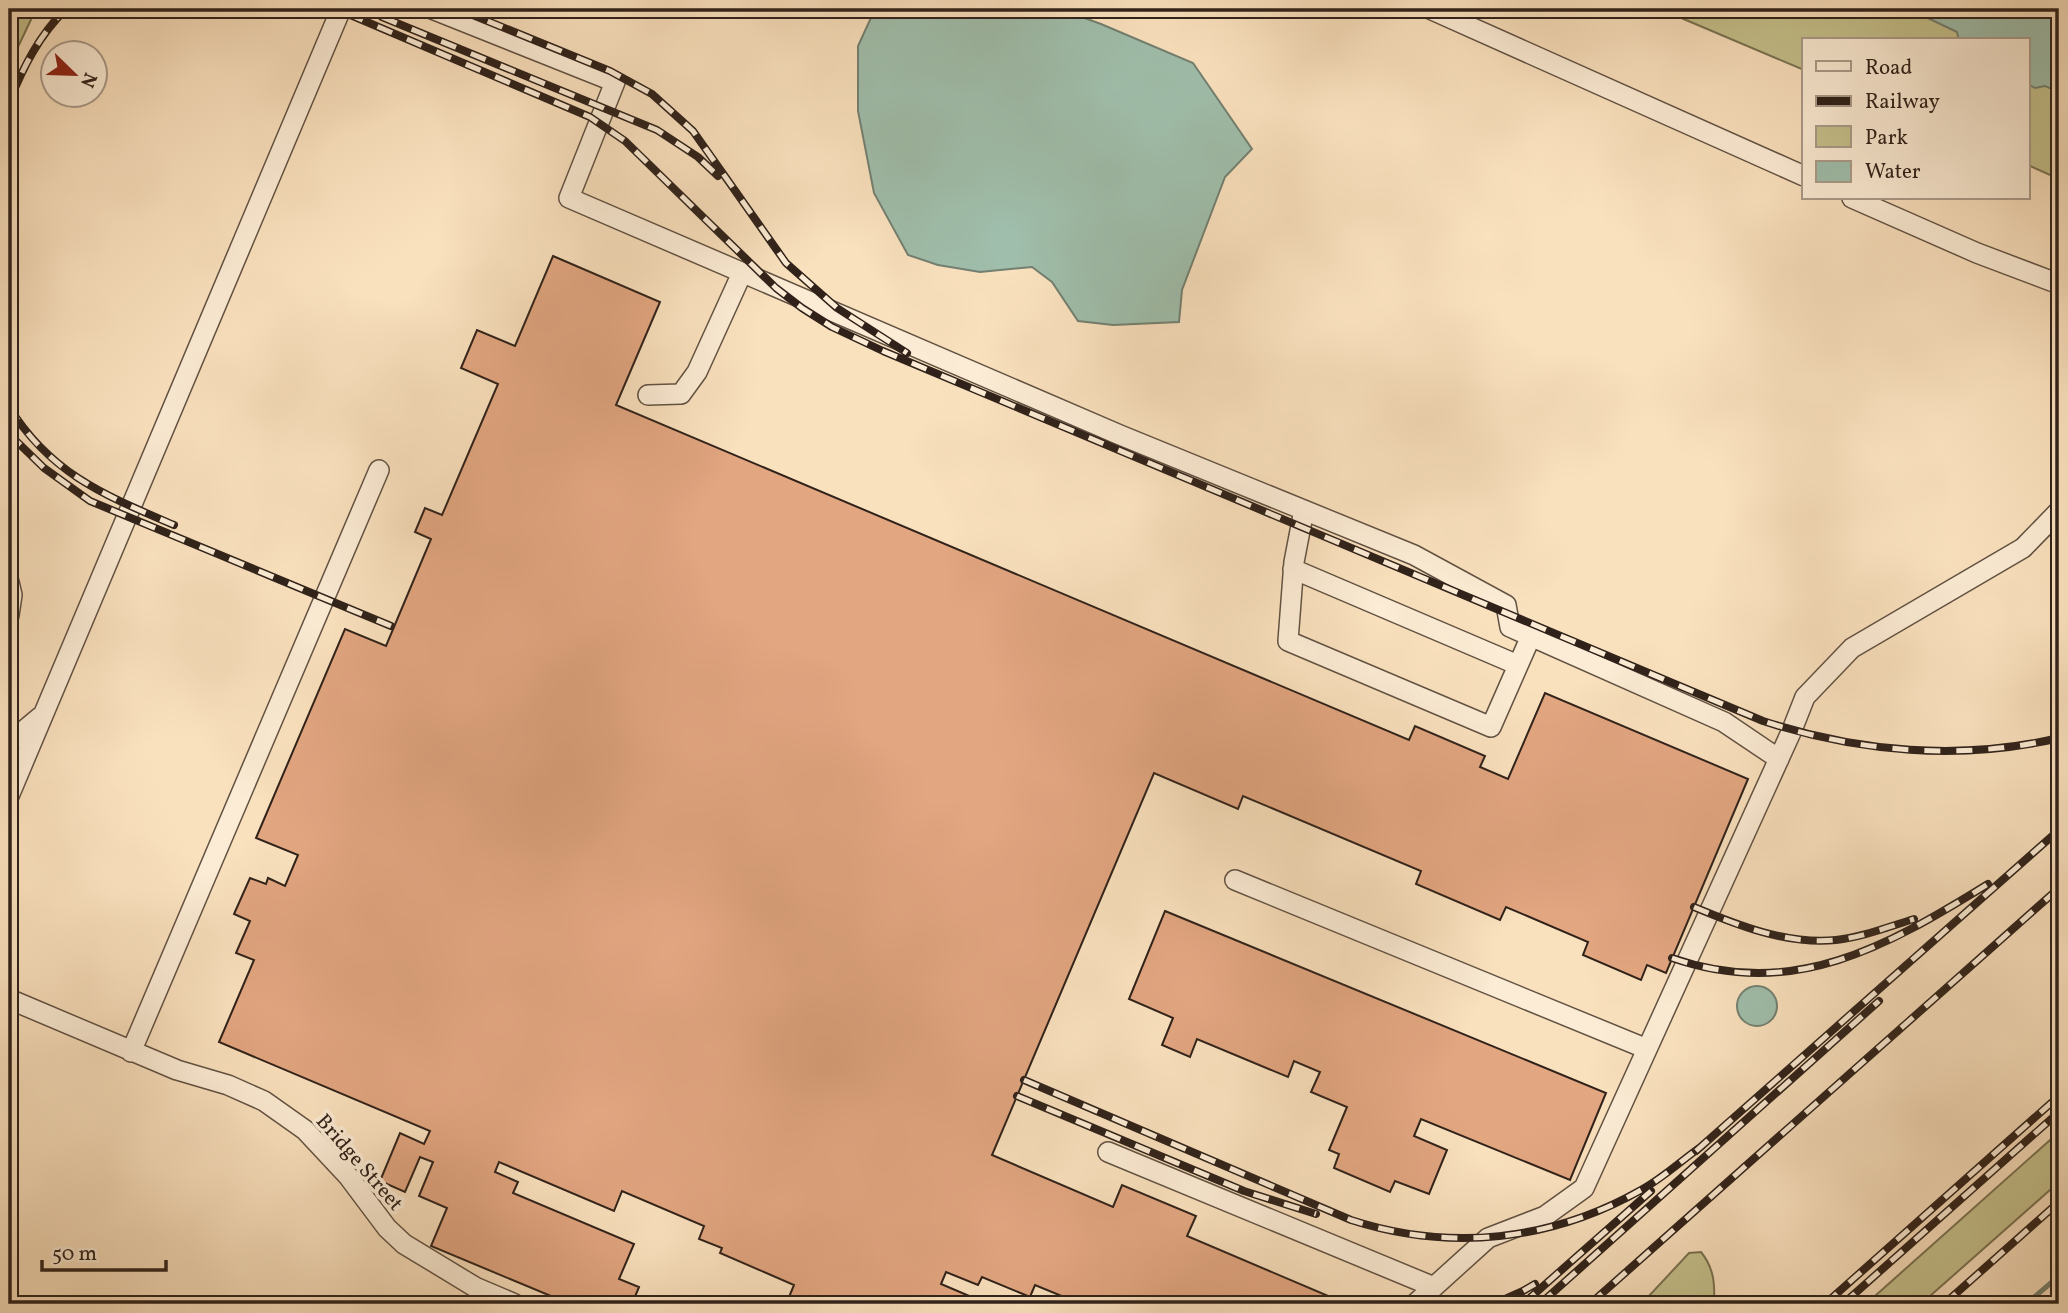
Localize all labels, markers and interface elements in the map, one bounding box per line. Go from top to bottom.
north arrow [38,38,108,108]
legend [1802,38,2030,200]
text: Road [1865,54,1912,83]
text: N [73,68,102,91]
text: Railway [1865,88,1941,117]
text: Park [1865,124,1908,153]
text: Water [1865,158,1921,187]
street label: Bridge Street [309,1108,409,1218]
scale bar [42,1229,166,1273]
text: 50 m [52,1240,97,1269]

